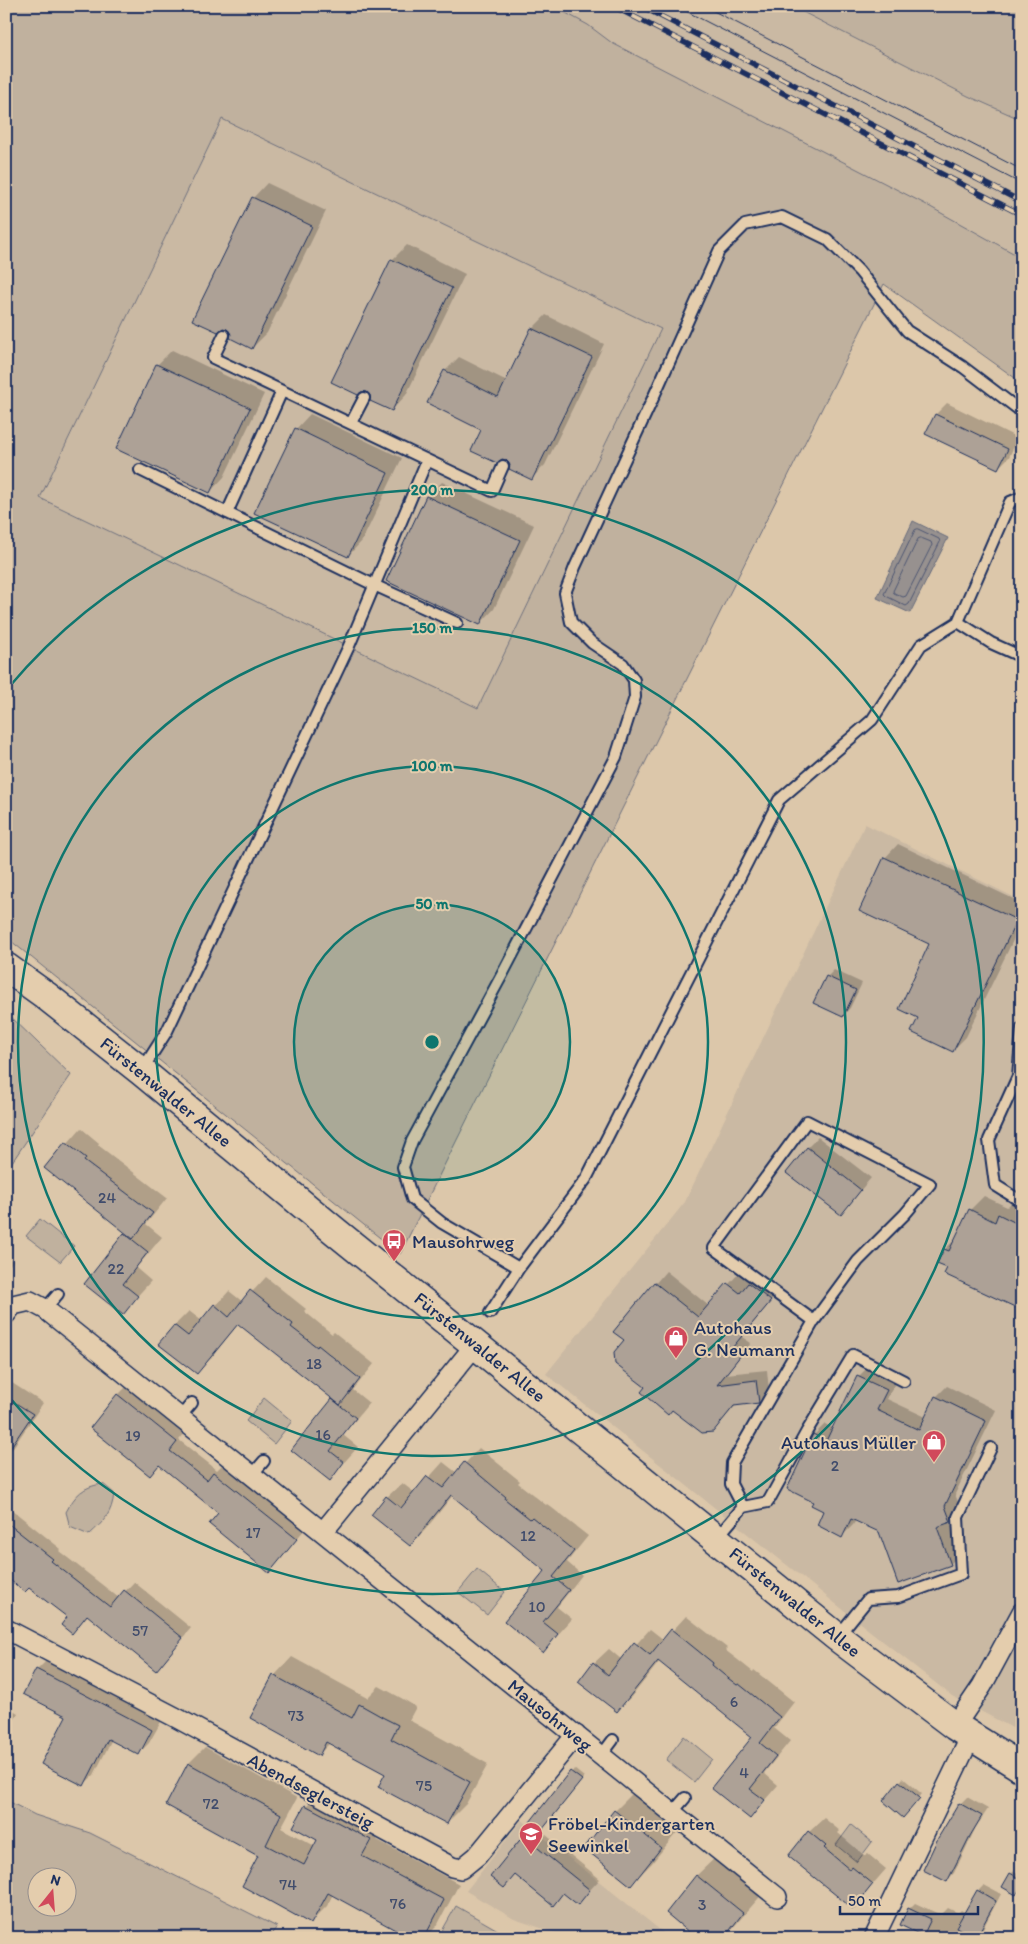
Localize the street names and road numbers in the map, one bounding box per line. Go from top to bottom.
street label: Fürstenwalder Allee [96,1032,236,1152]
street label: Fürstenwalder Allee [410,1287,550,1407]
street label: Fürstenwalder Allee [725,1542,865,1662]
street label: Mausohrweg [503,1674,597,1756]
street label: Abendseglersteig [244,1748,378,1834]

